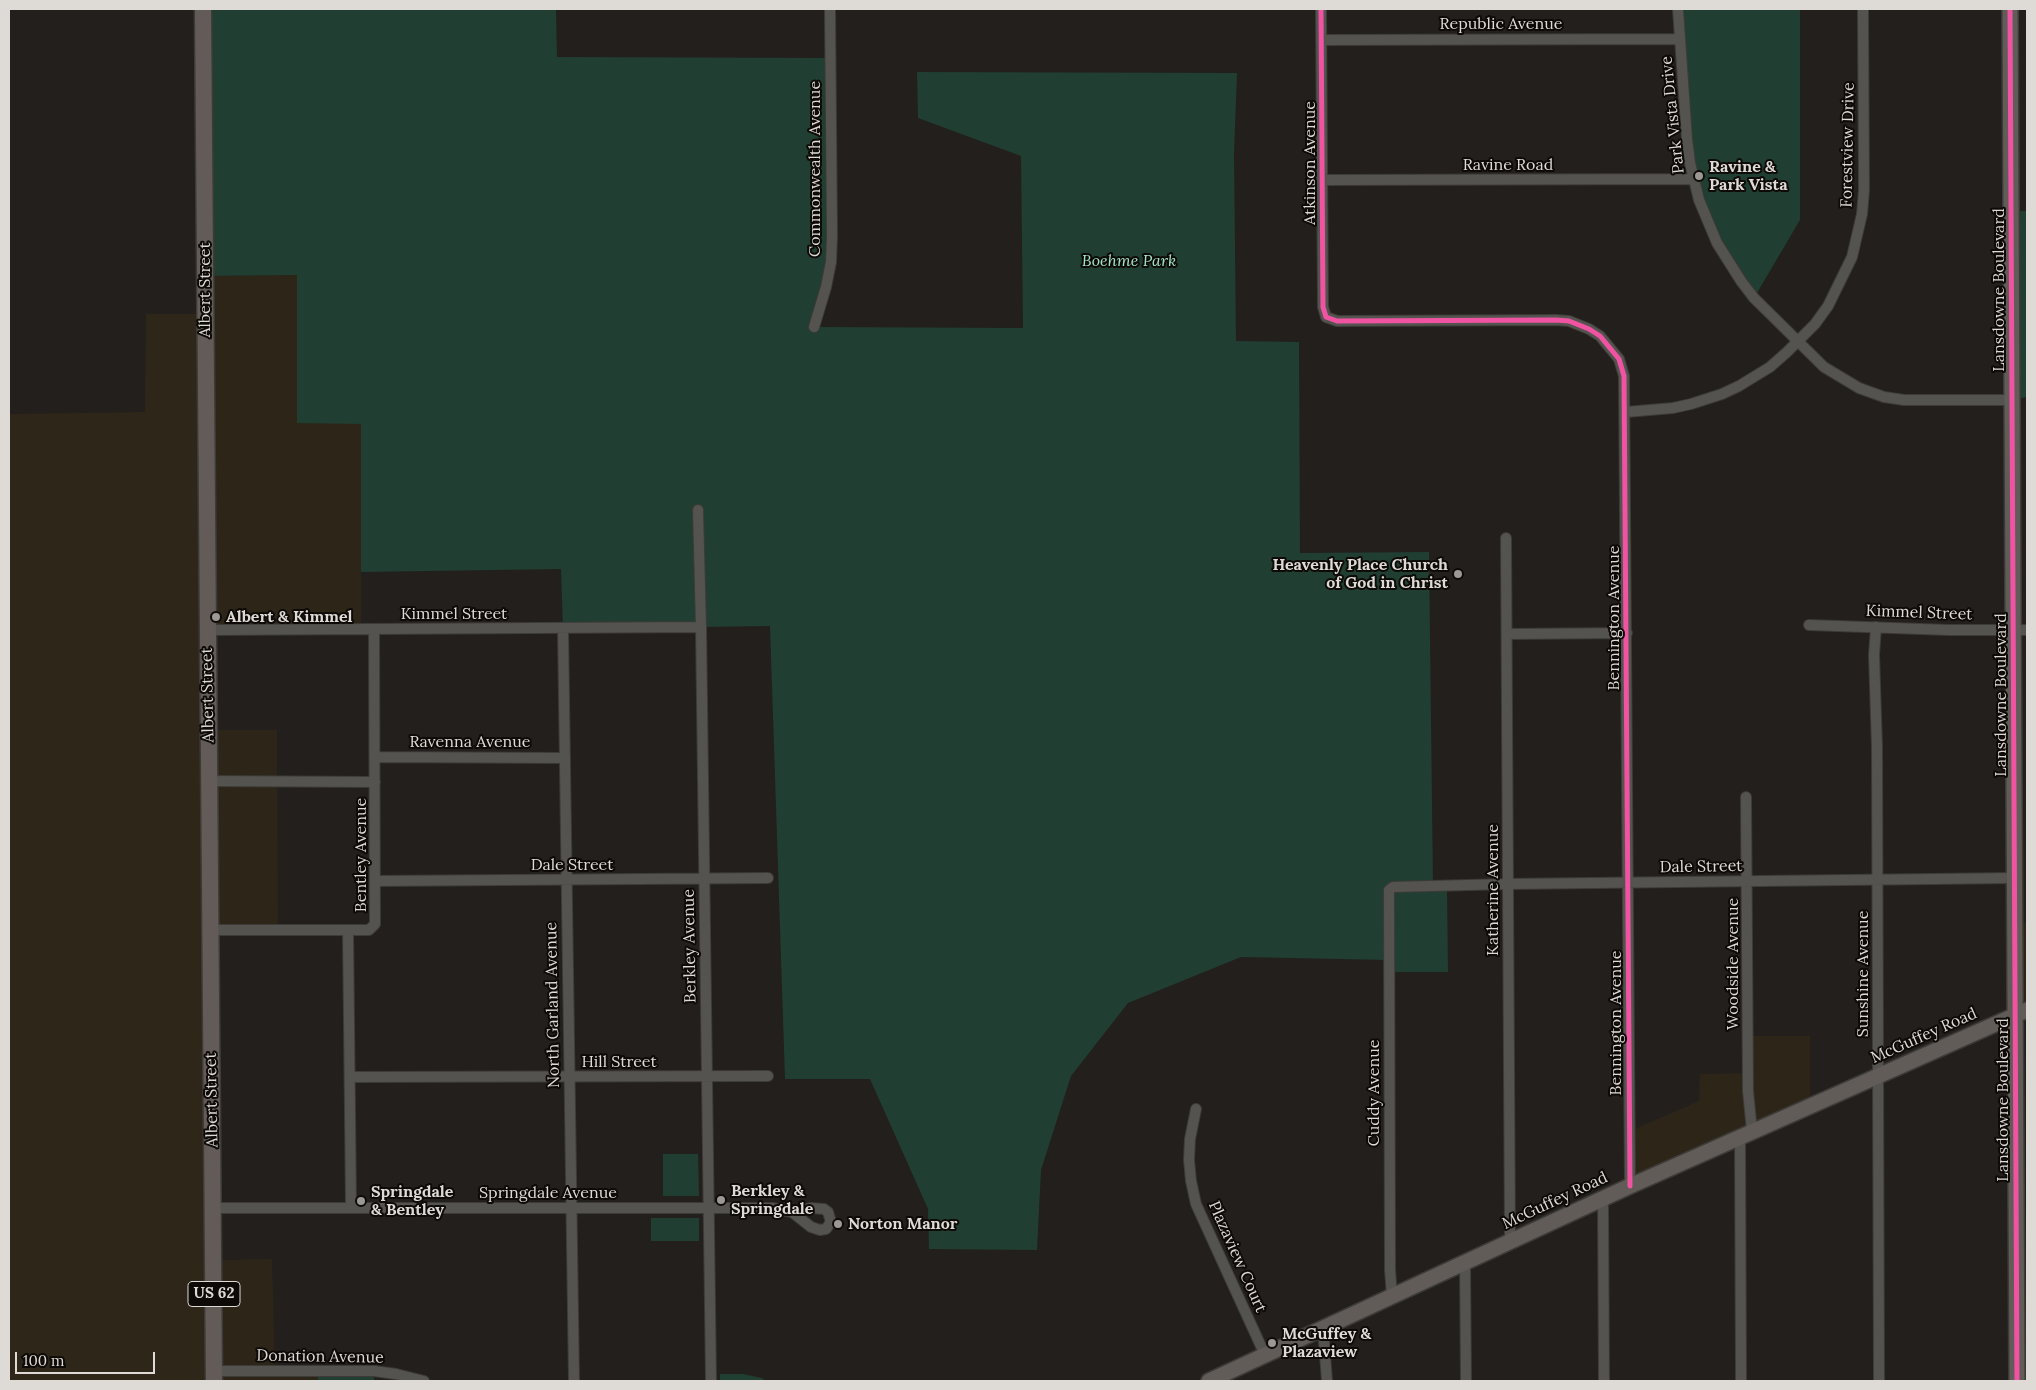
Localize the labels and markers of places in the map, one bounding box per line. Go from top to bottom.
place label: Ravine & Park Vista [1709,157,1788,195]
marker: Ravine & Park Vista [1693,170,1705,182]
place label: Heavenly Place Church of God in Christ [1272,555,1448,593]
marker: Heavenly Place Church of God in Christ [1452,568,1464,580]
place label: Albert & Kimmel [226,607,353,627]
marker: Albert & Kimmel [210,611,222,623]
place label: Berkley & Springdale [731,1181,813,1219]
place label: Springdale & Bentley [371,1182,453,1220]
marker: Berkley & Springdale [715,1194,727,1206]
marker: Springdale & Bentley [355,1195,367,1207]
place label: Norton Manor [848,1214,958,1234]
marker: Norton Manor [832,1218,844,1230]
place label: McGuffey & Plazaview [1282,1324,1371,1362]
marker: McGuffey & Plazaview [1266,1337,1278,1349]

